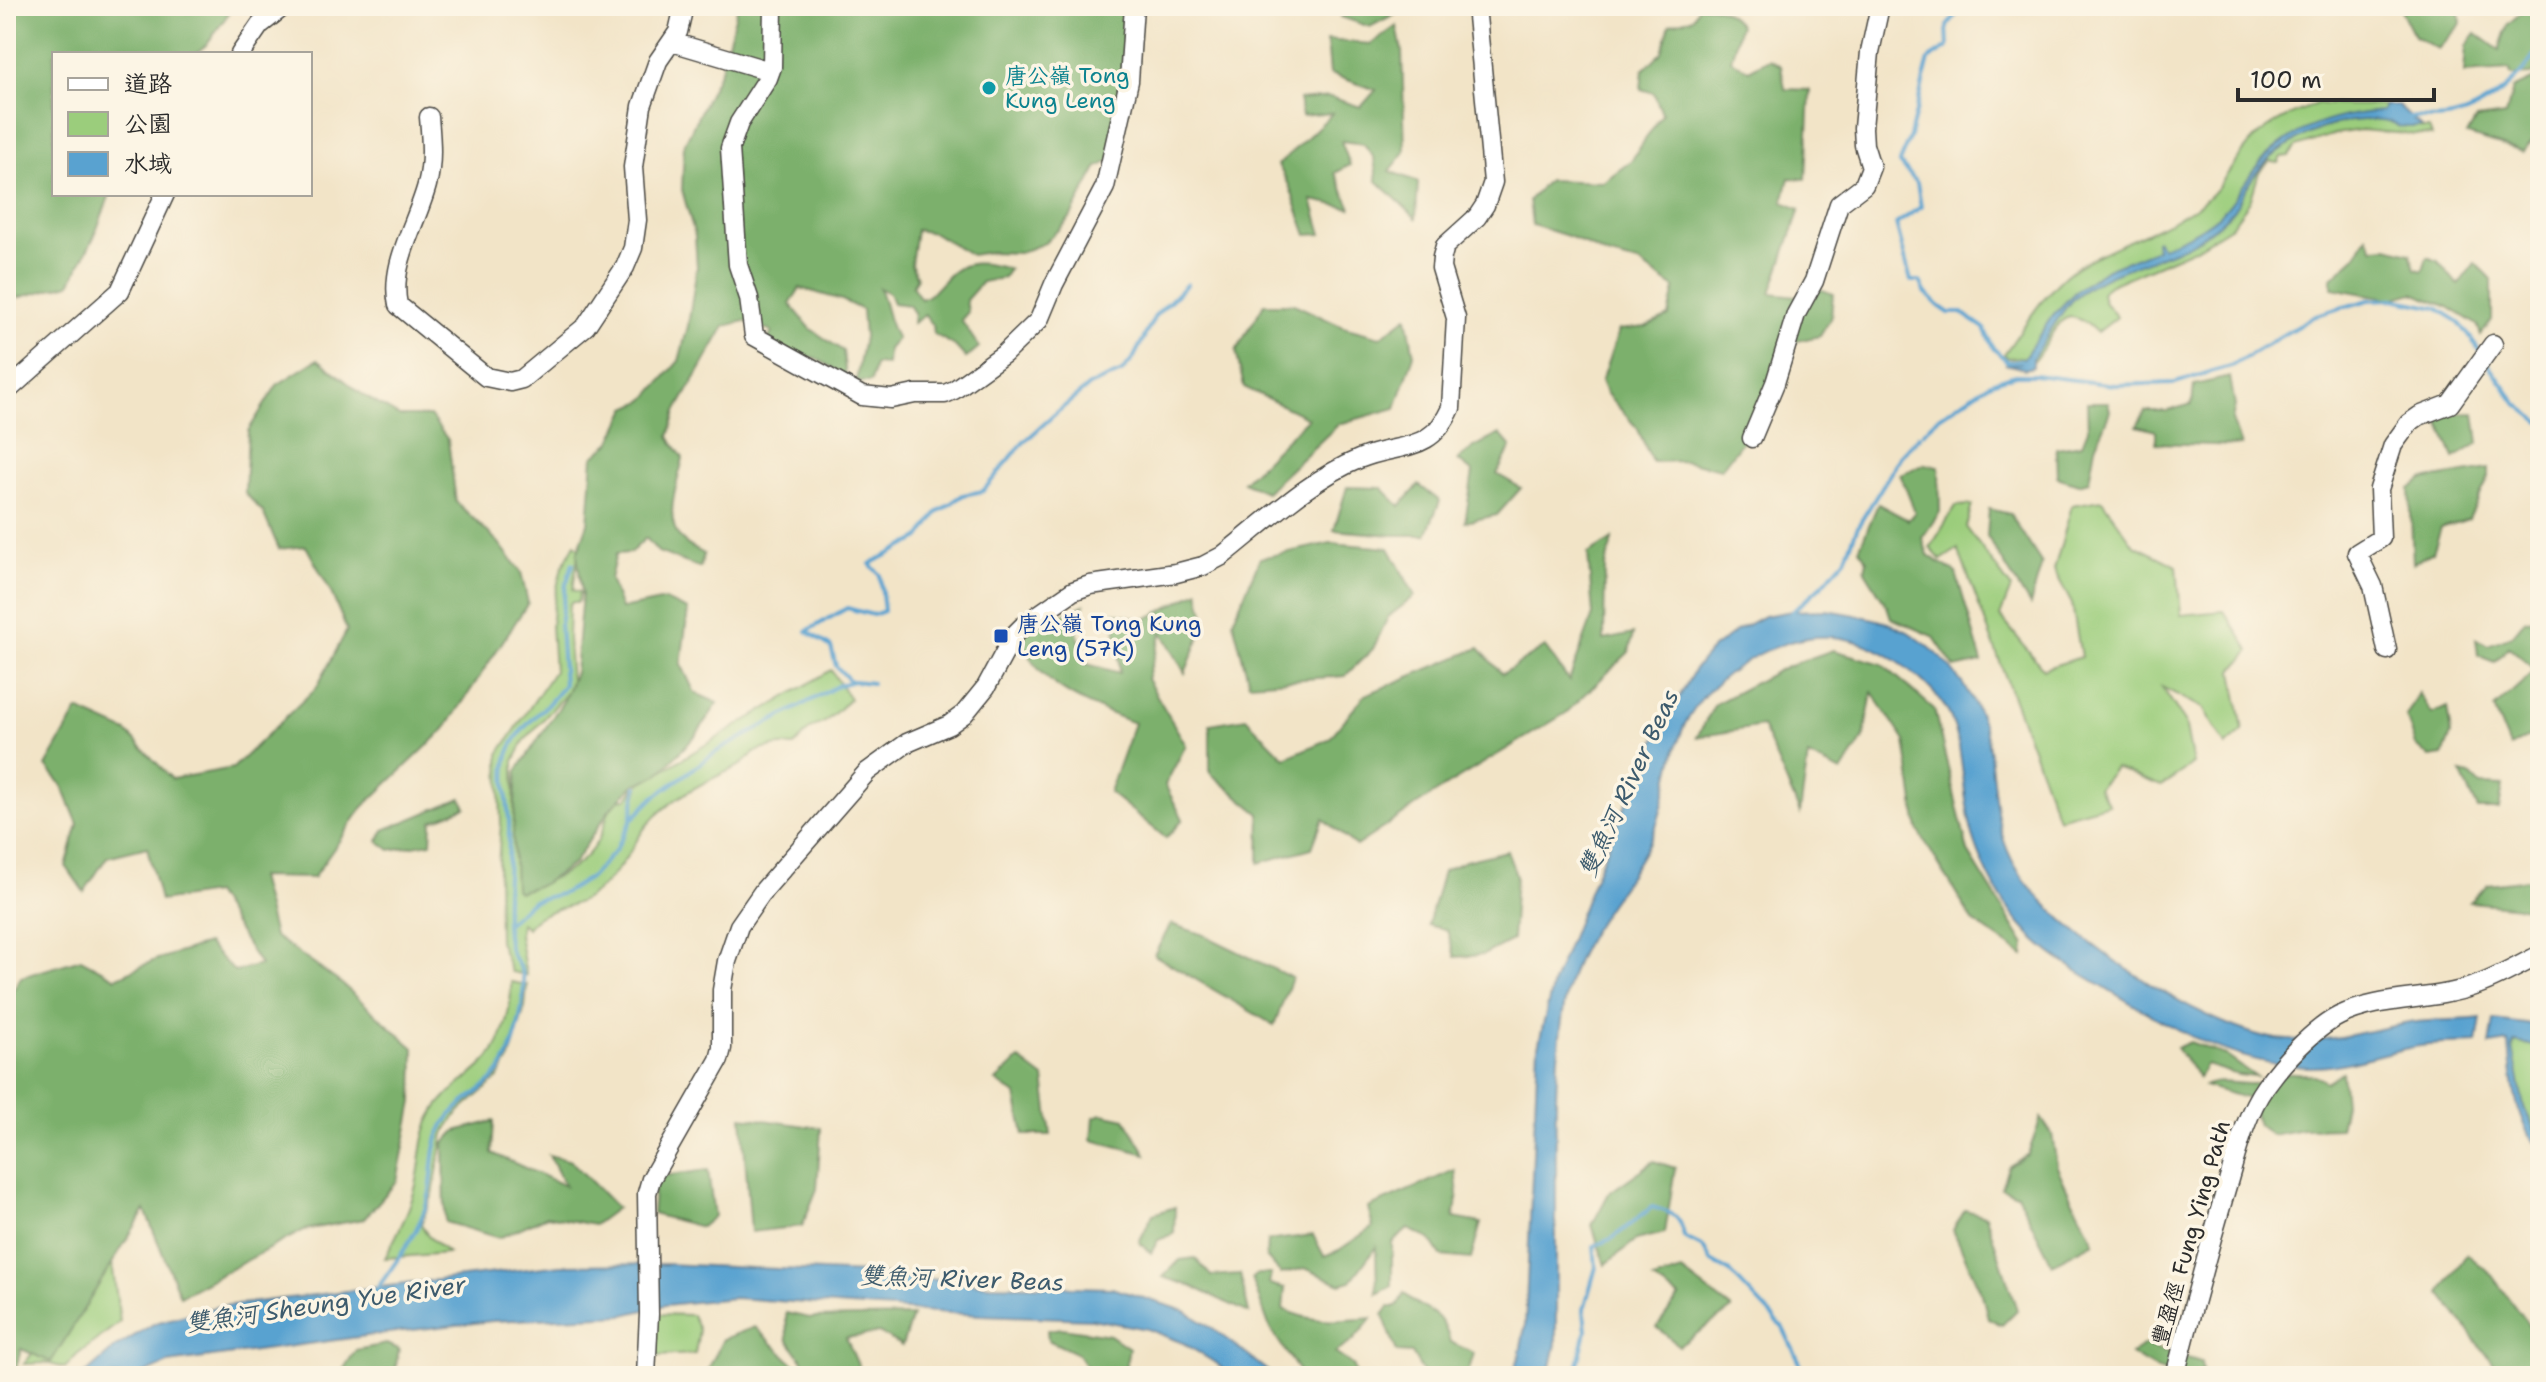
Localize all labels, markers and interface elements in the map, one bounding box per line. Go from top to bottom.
legend [52,52,312,196]
scale bar [2238,52,2434,102]
place label: 唐公嶺 Tong Kung Leng [1005,61,1130,115]
text: 100 m [2250,64,2322,96]
text: 道路 [124,68,172,100]
marker: 唐公嶺 Tong Kung Leng [980,79,998,97]
text: 公園 [124,108,172,140]
text: 水域 [124,148,172,180]
place label: 唐公嶺 Tong Kung Leng (57K) [1017,609,1201,663]
marker: 唐公嶺 Tong Kung Leng (57K) [992,627,1010,645]
water label: 雙魚河 River Beas [1571,684,1687,882]
street label: 豐盈徑 Fung Ying Path [2145,1117,2237,1349]
water label: 雙魚河 River Beas [860,1259,1064,1299]
water label: 雙魚河 Sheung Yue River [184,1268,469,1340]

